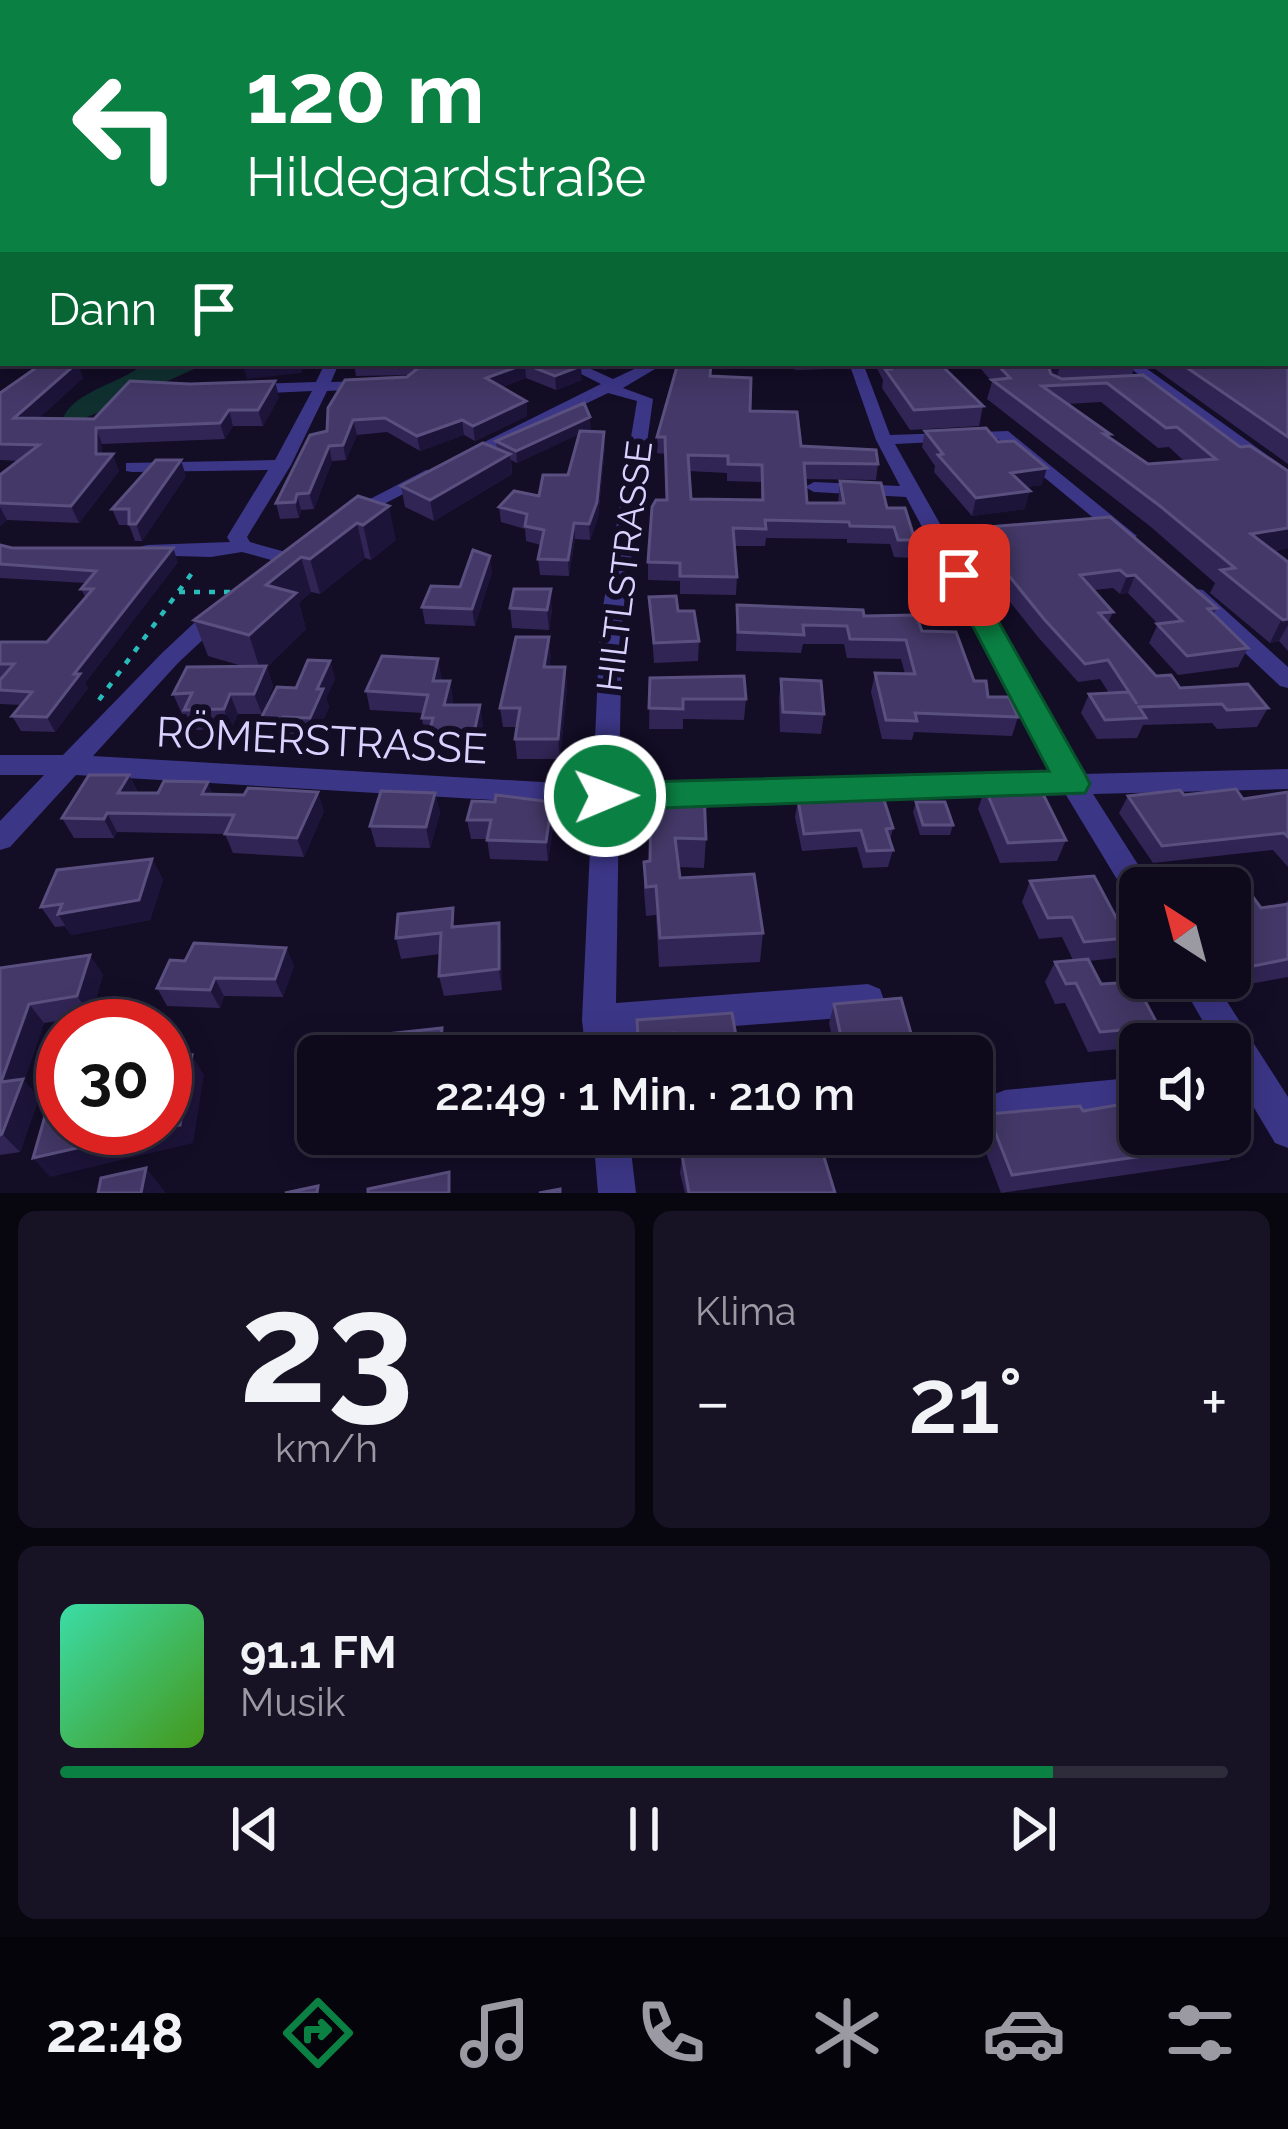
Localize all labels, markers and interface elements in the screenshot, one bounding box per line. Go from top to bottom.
text: 120 m [246,44,485,143]
icon: left [48,48,204,204]
text: Hildegardstraße [246,145,646,209]
icon: arrive [181,276,247,342]
text: Dann [48,283,157,336]
street label: HILTLSTRASSE [588,438,660,694]
pin [908,524,1010,626]
icon: arrive [926,542,992,608]
street label: RÖMERSTRASSE [155,707,489,774]
position arrow [542,733,668,859]
north arrow [1119,867,1251,999]
map controls [1119,867,1251,1155]
speed limit sign: 30 [36,999,192,1155]
button: sound [1119,1023,1251,1155]
text: 22:49 · 1 Min. · 210 m [435,1068,855,1121]
text: 23 [239,1255,414,1439]
text: Klima [695,1288,796,1334]
text: 21° [908,1348,1023,1454]
text: − [695,1363,731,1440]
text: + [1201,1363,1228,1440]
text: km/h [275,1425,378,1471]
text: 91.1 FM [240,1626,397,1679]
text: Musik [240,1679,345,1725]
icon: previous [222,1796,288,1862]
icon: pause [611,1796,677,1862]
icon: next [1000,1796,1066,1862]
icon: directions [276,1991,360,2075]
icon: music [453,1991,537,2075]
icon: phone [629,1991,713,2075]
icon: climate [805,1991,889,2075]
icon: car [982,1991,1066,2075]
icon: filters [1158,1991,1242,2075]
text: 22:48 [46,2001,184,2065]

